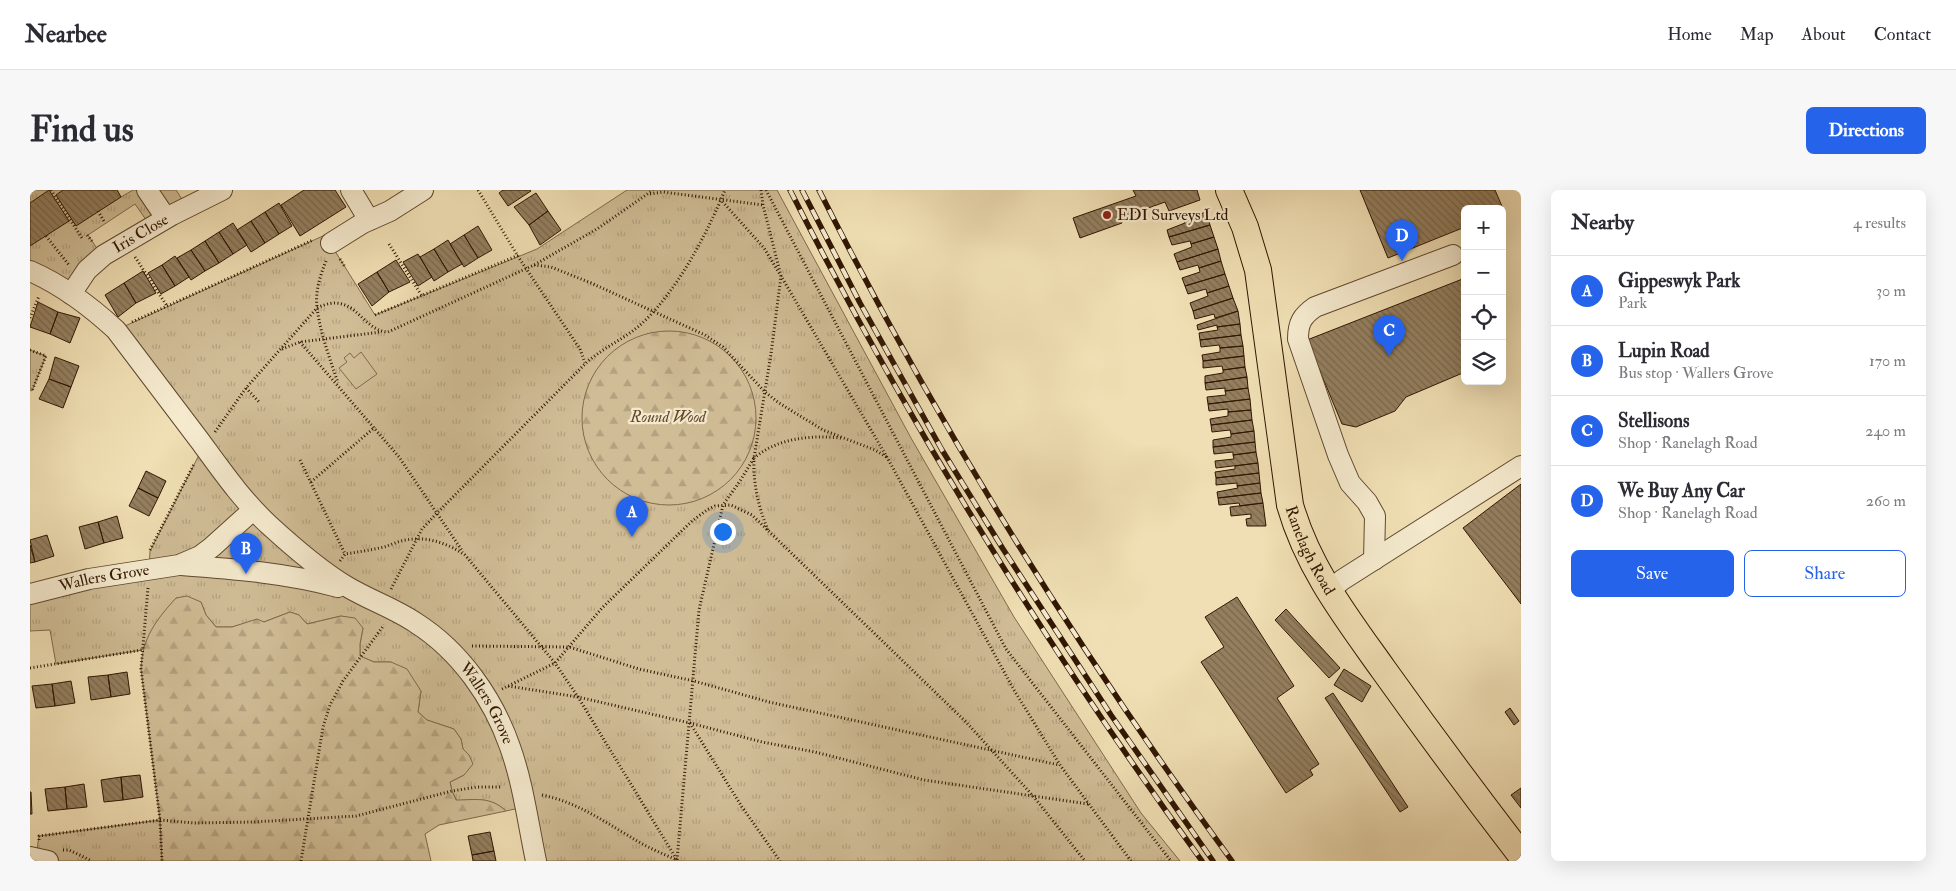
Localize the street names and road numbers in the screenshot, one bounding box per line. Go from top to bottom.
street label: Iris Close [109,209,172,258]
street label: Ranelagh Road [1281,503,1340,599]
street label: Wallers Grove [56,560,151,596]
street label: Wallers Grove [455,657,518,747]

